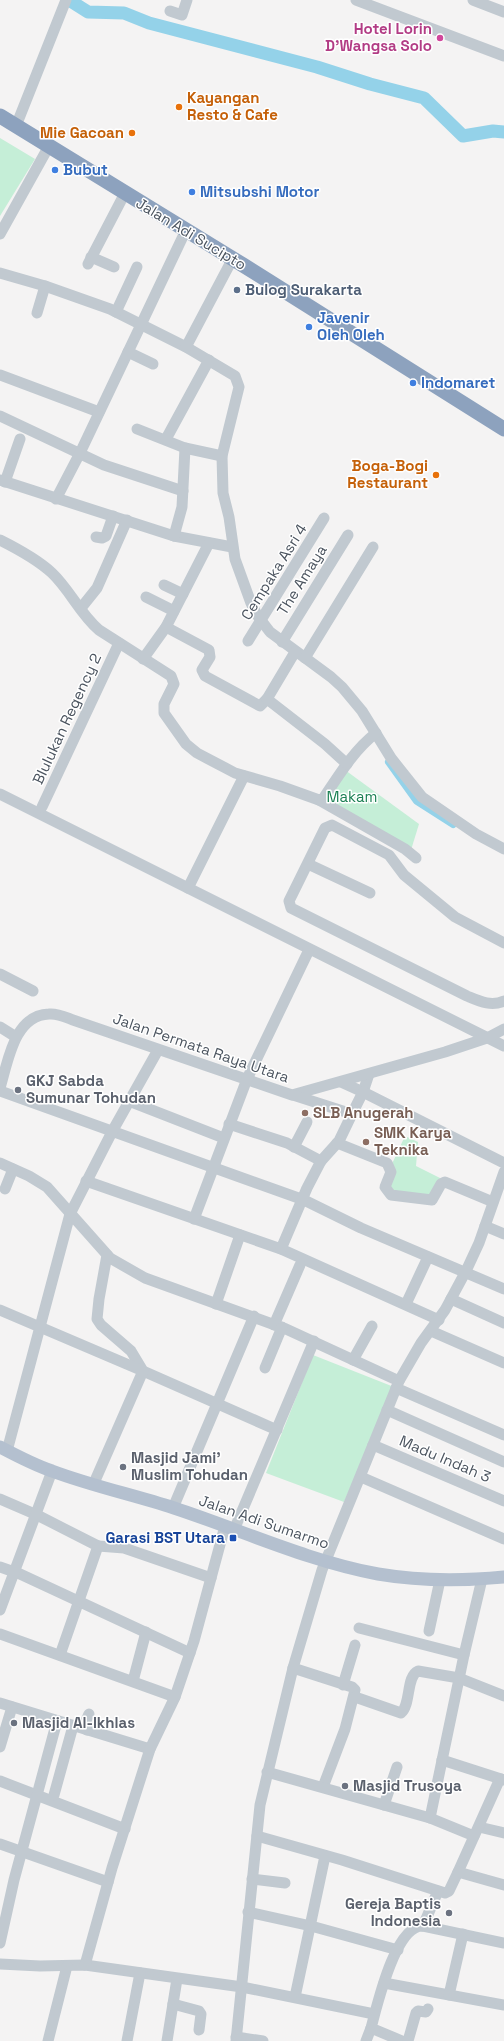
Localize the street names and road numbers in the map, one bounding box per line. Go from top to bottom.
street label: Jalan Adi Sucipto [133,193,250,274]
street label: Cempaka Asri 4 [236,520,311,623]
street label: The Amaya [273,541,331,618]
street label: Blulukan Regency 2 [28,650,105,787]
street label: Jalan Permata Raya Utara [110,1008,292,1087]
street label: Madu Indah 3 [397,1431,494,1486]
street label: Jalan Adi Sumarmo [196,1490,332,1553]

